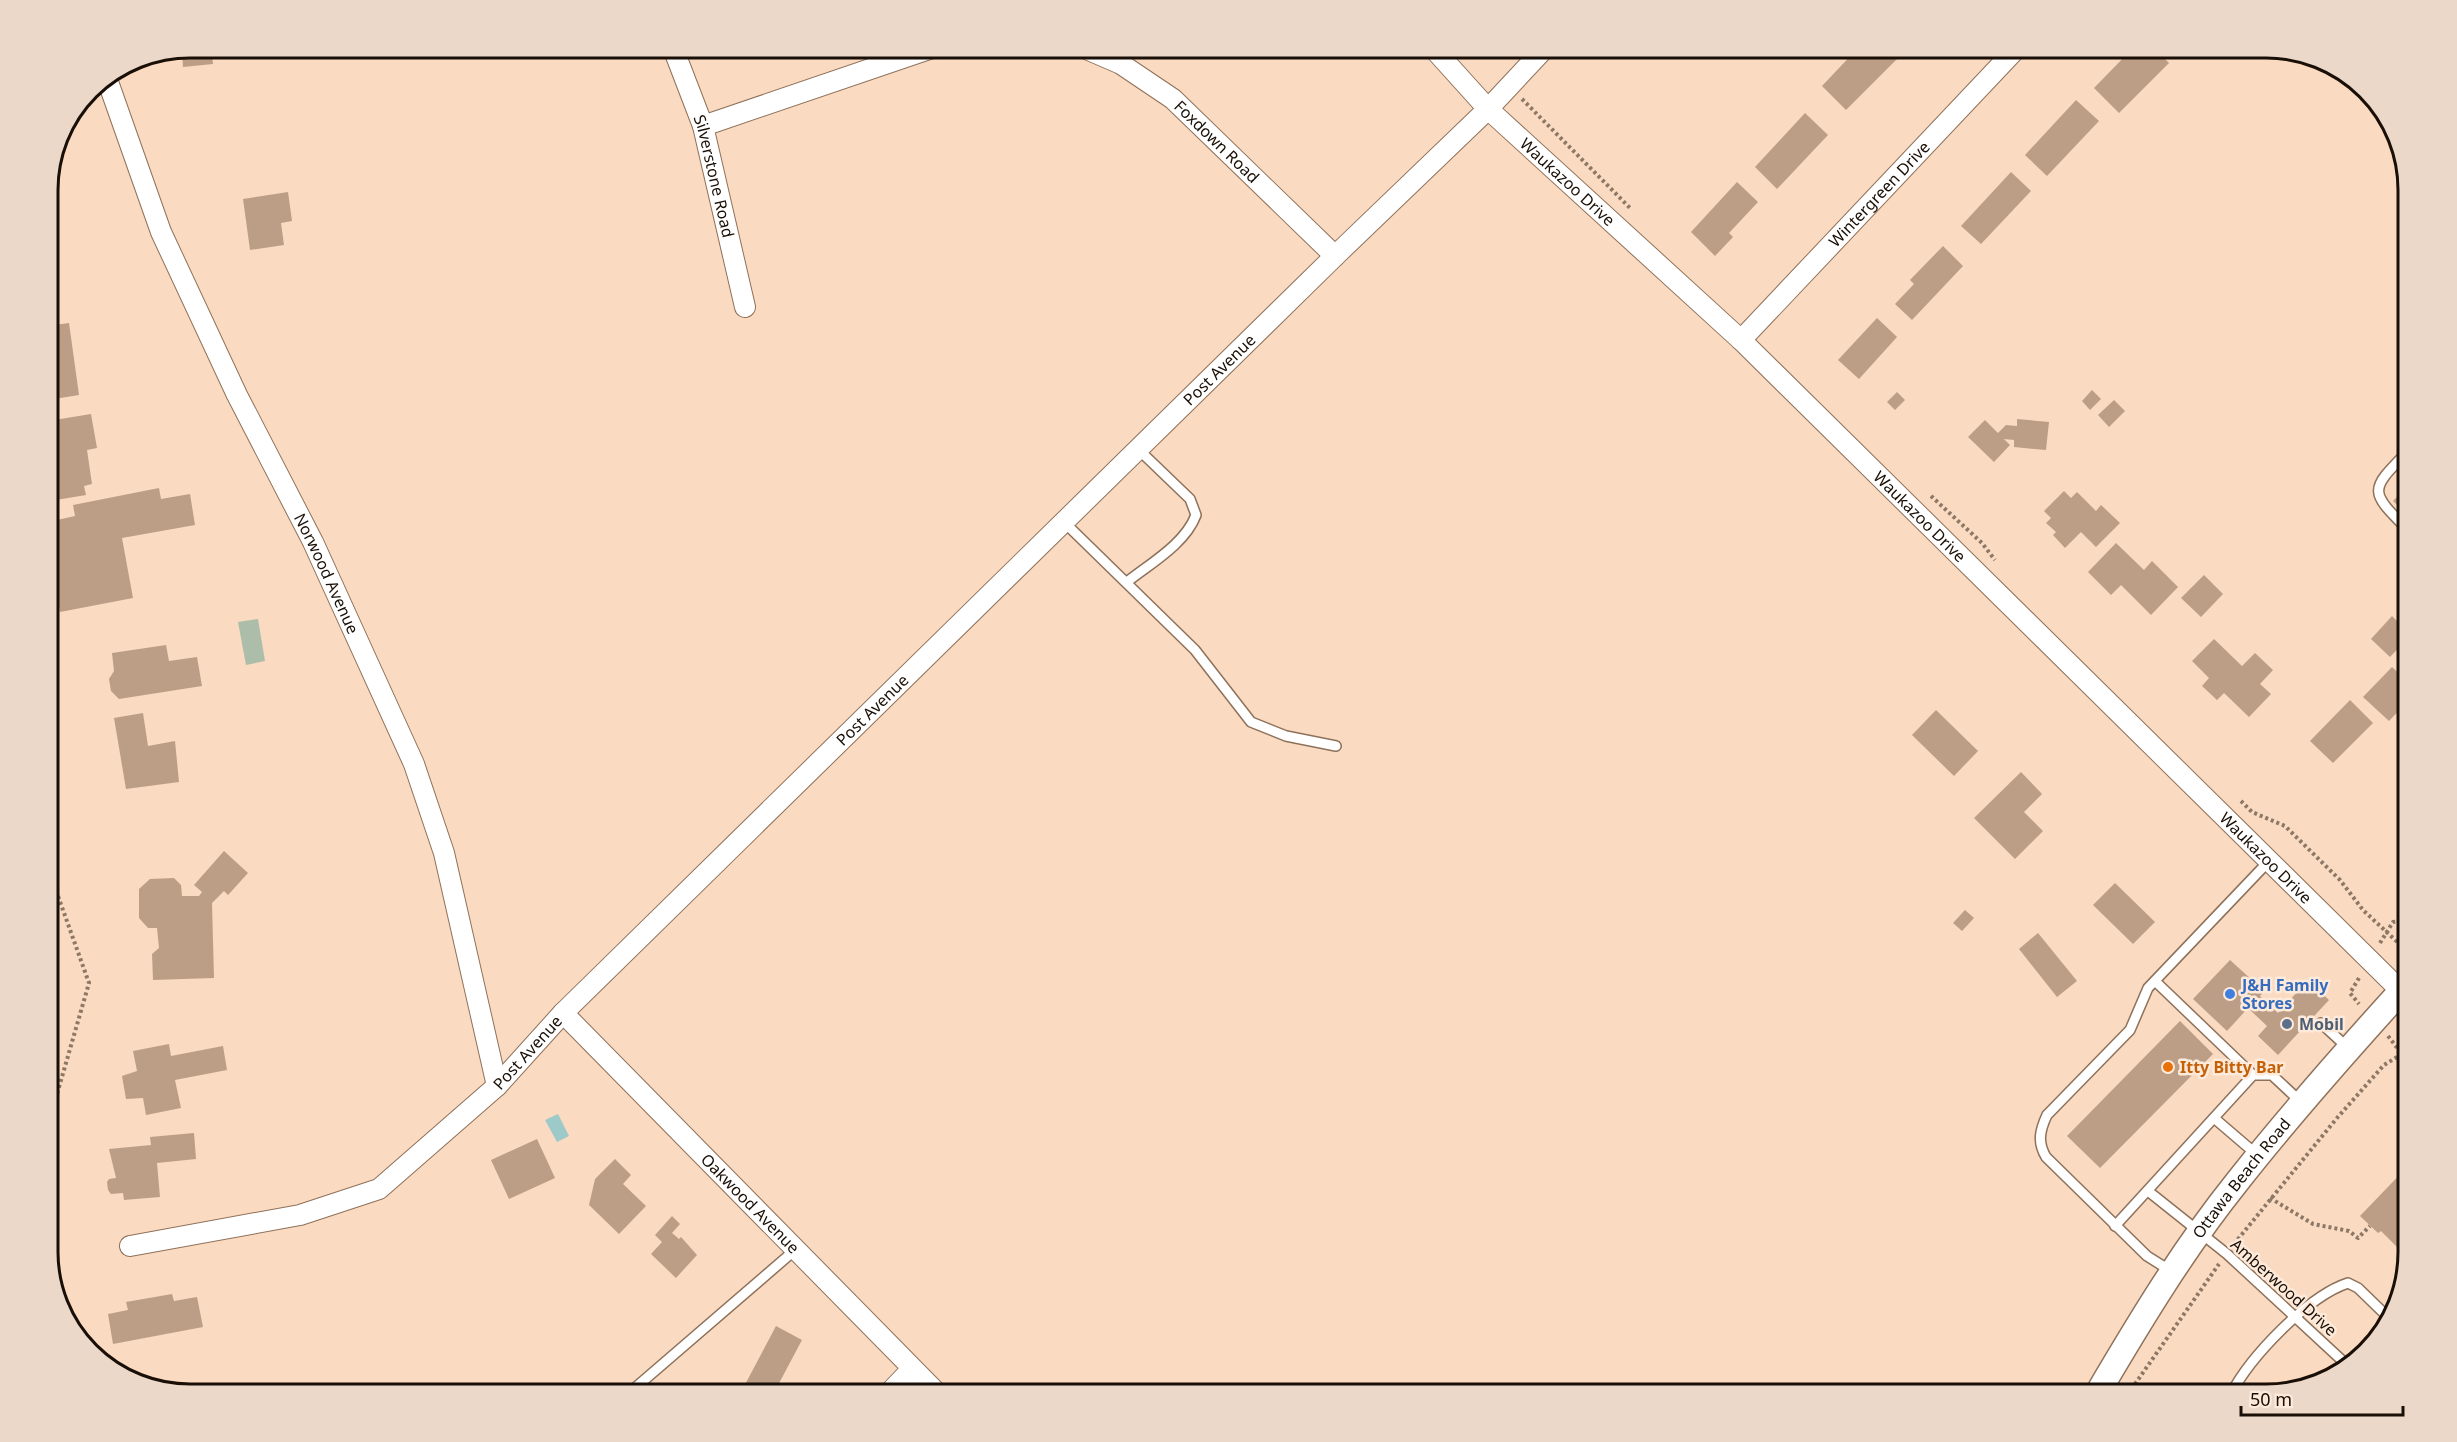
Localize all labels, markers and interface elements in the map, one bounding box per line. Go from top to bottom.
street label: Foxdown Road [1170,95,1264,188]
street label: Silverstone Road [689,111,740,240]
street label: Waukazoo Drive [1515,133,1620,231]
street label: Wintergreen Drive [1824,136,1934,252]
street label: Post Avenue [1178,329,1260,410]
street label: Waukazoo Drive [1869,466,1971,567]
street label: Norwood Avenue [289,509,364,637]
street label: Post Avenue [831,669,913,750]
street label: Waukazoo Drive [2215,807,2317,908]
place label: J&H Family Stores [2240,974,2329,1014]
marker: J&H Family Stores [2223,987,2237,1001]
street label: Post Avenue [488,1010,567,1094]
place label: Mobil [2299,1013,2344,1035]
marker: Mobil [2280,1017,2294,1031]
place label: Itty Bitty Bar [2180,1056,2283,1078]
marker: Itty Bitty Bar [2161,1060,2175,1074]
street label: Ottawa Beach Road [2187,1113,2296,1243]
street label: Oakwood Avenue [696,1148,805,1258]
street label: Amberwood Drive [2226,1233,2342,1341]
scale bar [2241,1379,2403,1417]
text: 50 m [2250,1387,2292,1411]

